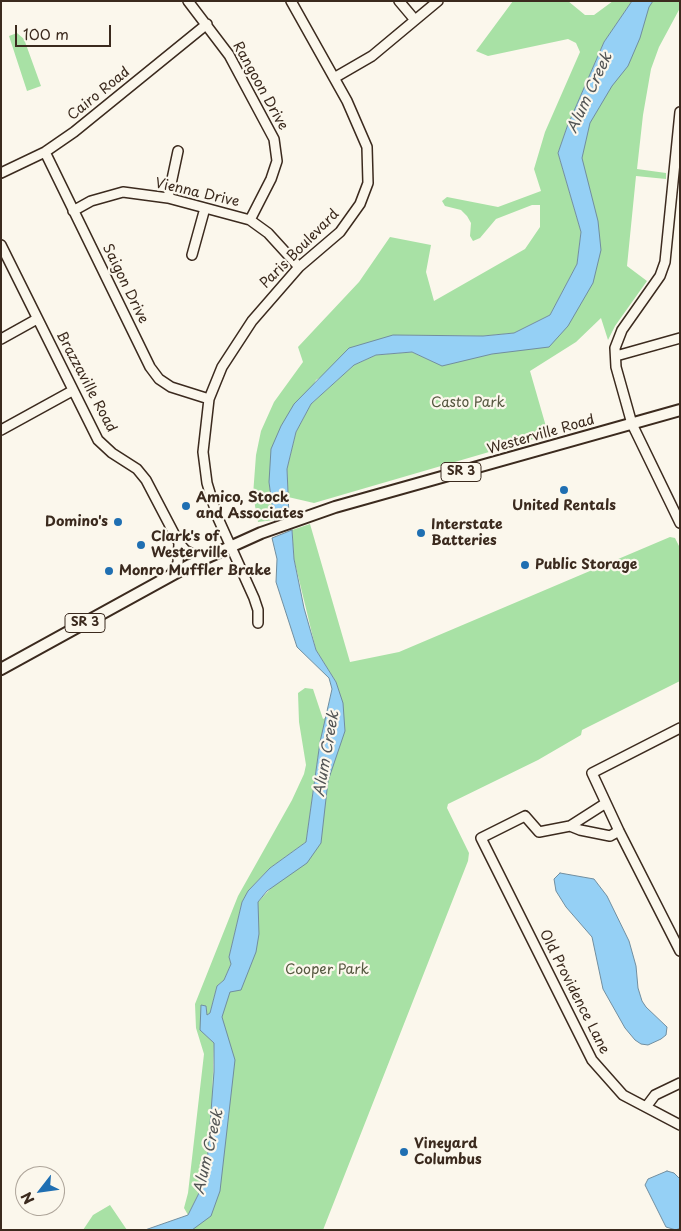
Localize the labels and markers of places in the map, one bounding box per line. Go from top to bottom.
marker: United Rentals [558,484,570,496]
place label: Amico, Stock and Associates [196,490,304,522]
place label: United Rentals [512,498,616,514]
marker: Amico, Stock and Associates [180,500,192,512]
place label: Domino's [45,514,108,530]
marker: Domino's [112,516,124,528]
place label: Interstate Batteries [431,517,503,550]
marker: Interstate Batteries [415,527,427,539]
place label: Clark's of Westerville [151,529,228,562]
marker: Clark's of Westerville [135,539,147,551]
place label: Public Storage [535,557,637,573]
marker: Public Storage [519,559,531,571]
place label: Monro Muffler Brake [119,563,271,579]
marker: Monro Muffler Brake [103,565,115,577]
place label: Vineyard Columbus [414,1136,482,1168]
marker: Vineyard Columbus [398,1146,410,1158]

